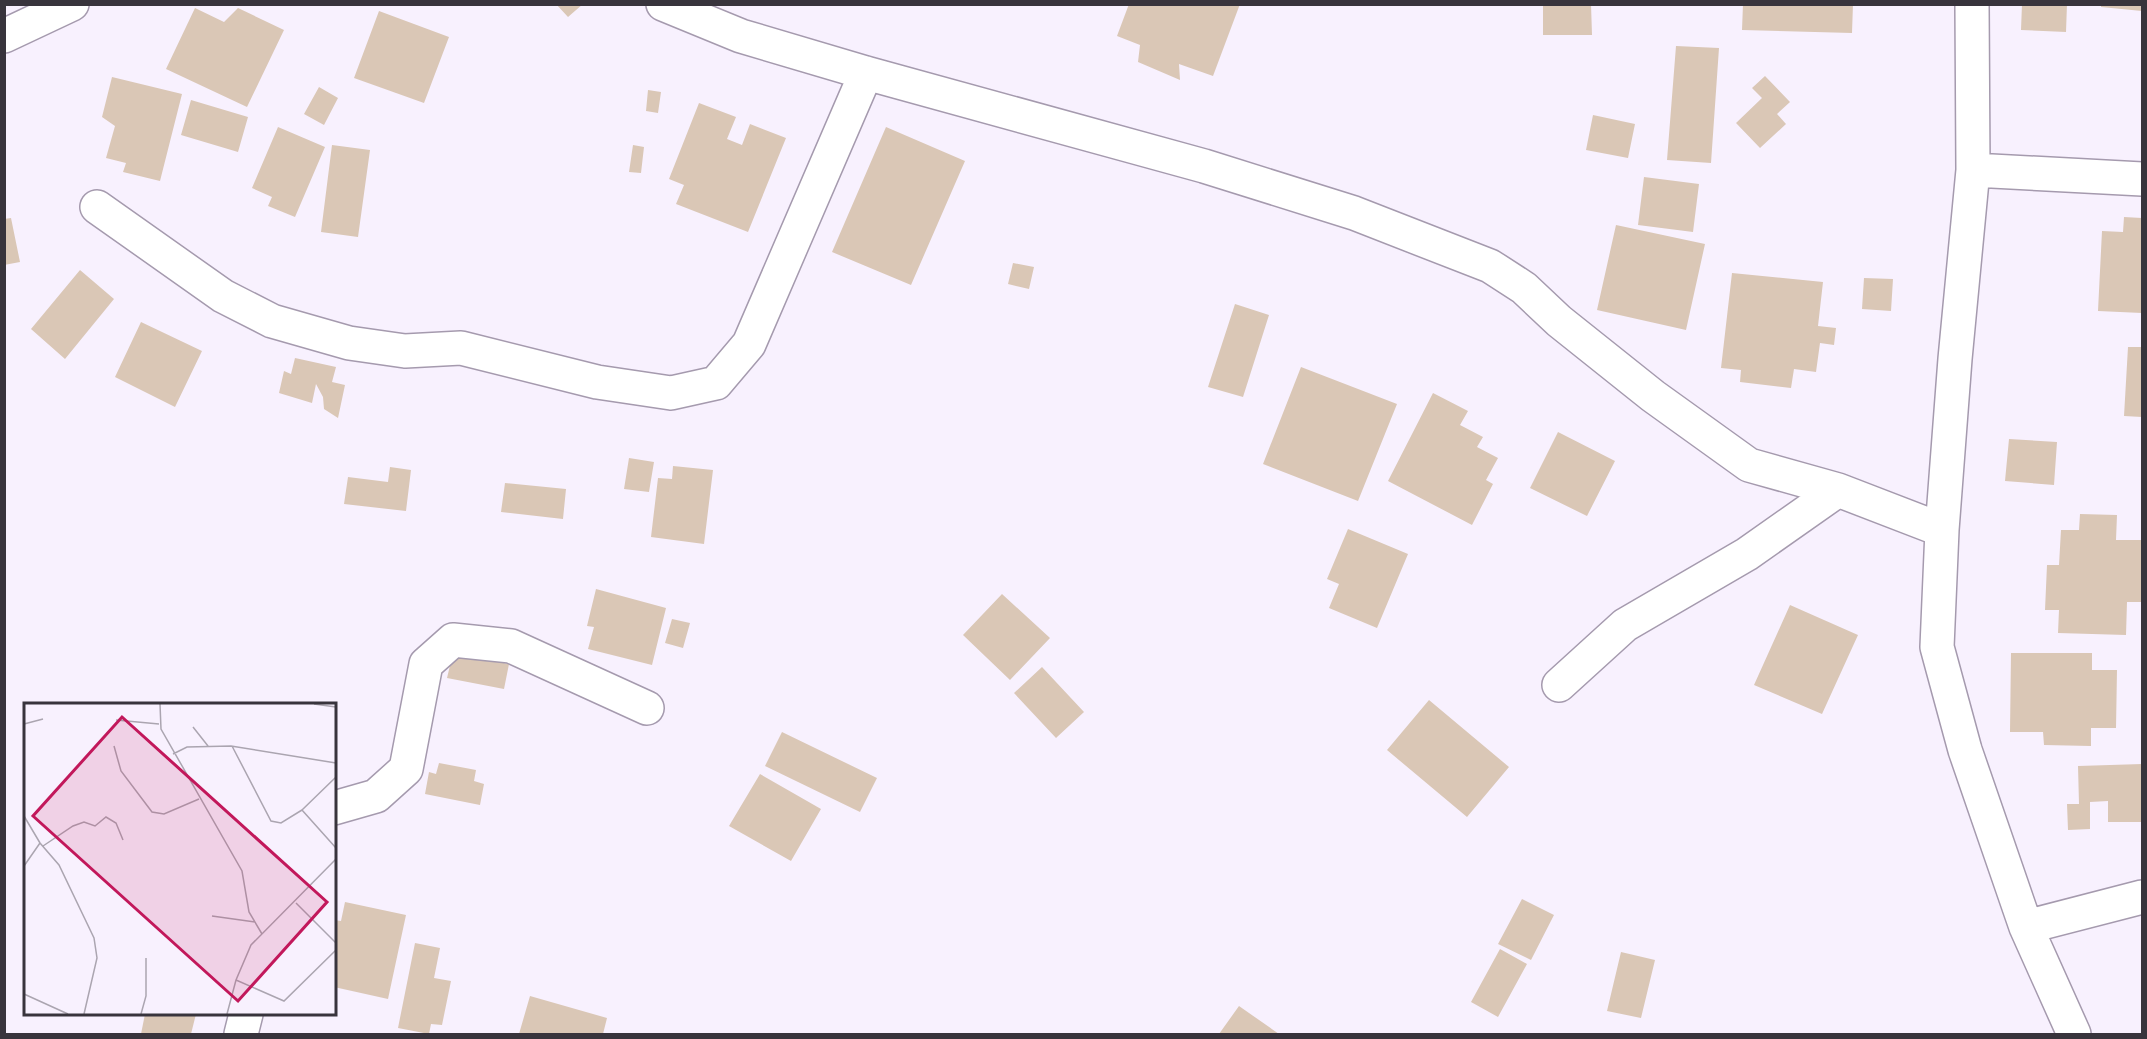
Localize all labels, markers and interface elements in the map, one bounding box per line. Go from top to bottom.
inset map [24,703,336,1015]

